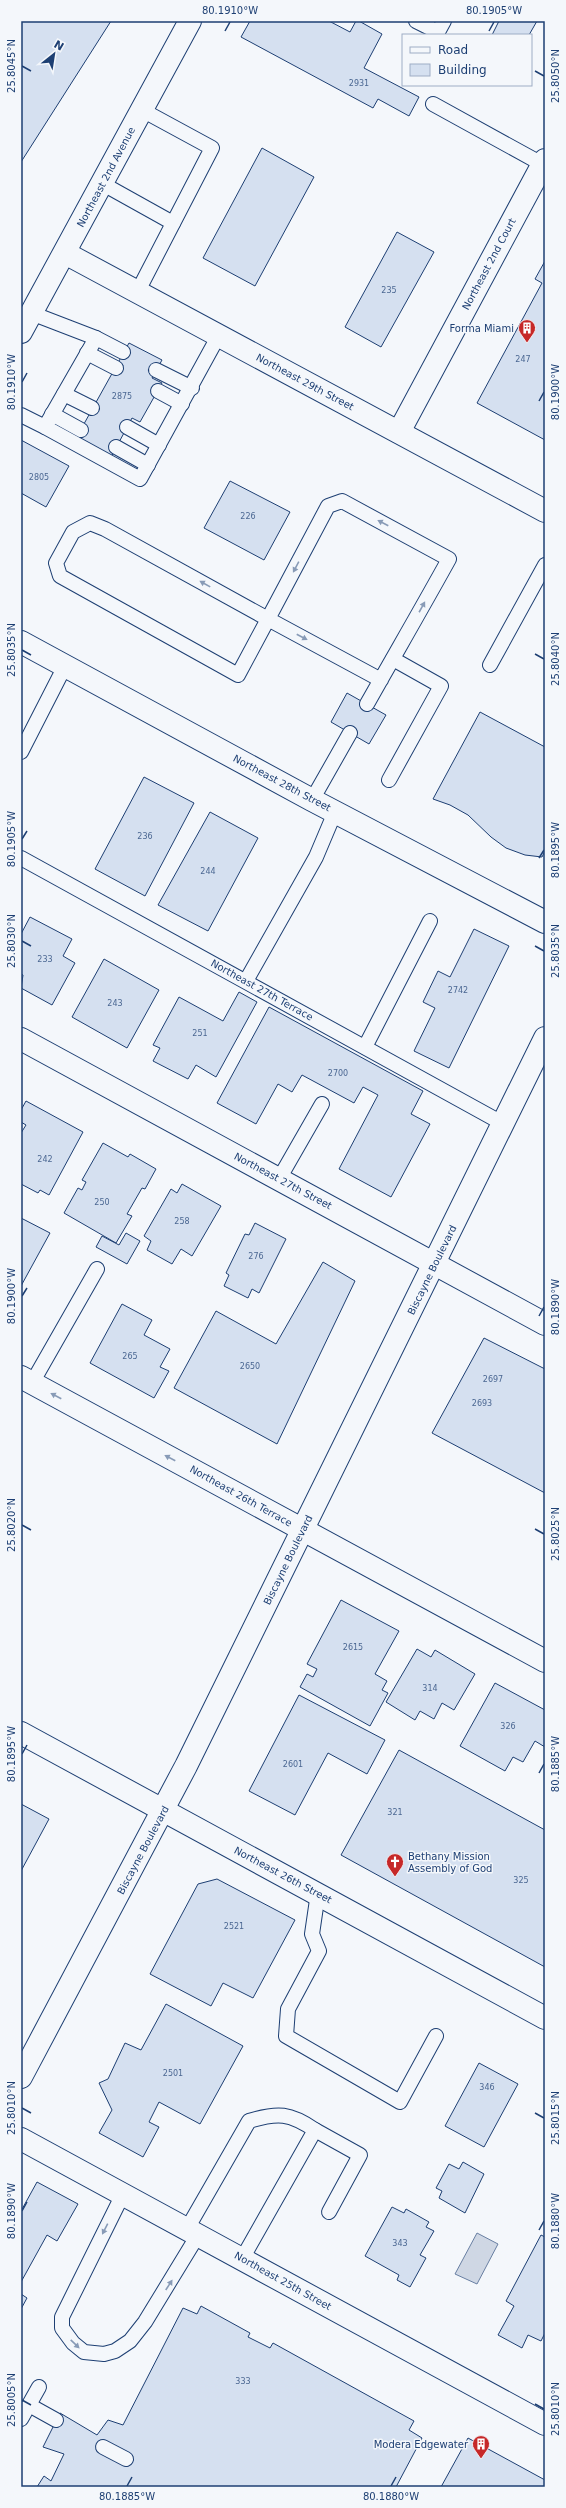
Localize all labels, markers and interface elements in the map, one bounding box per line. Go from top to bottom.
text: 80.1910°W [202,5,258,16]
text: 80.1905°W [466,5,522,16]
north arrow [34,34,74,74]
legend [402,34,532,86]
text: N [52,38,66,54]
text: 25.8045°N [6,39,17,93]
text: Road [438,43,468,57]
text: 25.8050°N [550,49,561,103]
text: Building [438,63,487,77]
house number: 2931 [349,79,369,88]
street label: Northeast 2nd Avenue [75,125,137,229]
street label: Northeast 2nd Court [460,216,518,312]
house number: 235 [381,286,397,295]
building icon: Forma Miami [517,318,537,343]
place label: Forma Miami [449,323,514,334]
street label: Northeast 29th Street [254,352,356,413]
text: 80.1910°W [6,354,17,410]
house number: 247 [515,355,531,364]
text: 80.1900°W [550,364,561,420]
house number: 2875 [112,392,132,401]
house number: 2805 [29,473,49,482]
house number: 226 [240,512,256,521]
one-way arrow [377,520,389,527]
one-way arrow [292,561,299,573]
one-way arrow [199,581,211,588]
one-way arrow [419,601,426,613]
text: 25.8035°N [6,623,17,677]
text: 25.8040°N [550,632,561,686]
one-way arrow [296,634,308,641]
street label: Northeast 28th Street [231,753,333,814]
text: 80.1905°W [6,811,17,867]
text: 80.1895°W [550,822,561,878]
house number: 236 [137,832,153,841]
house number: 244 [200,867,216,876]
text: 25.8030°N [6,914,17,968]
text: 25.8035°N [550,924,561,978]
house number: 233 [37,955,53,964]
street label: Northeast 27th Terrace [209,957,315,1023]
house number: 2742 [448,986,468,995]
house number: 243 [107,999,123,1008]
house number: 251 [192,1029,208,1038]
house number: 2700 [328,1069,348,1078]
street label: Northeast 27th Street [232,1151,334,1212]
house number: 242 [37,1155,53,1164]
house number: 250 [94,1198,110,1207]
house number: 258 [174,1217,190,1226]
street label: Biscayne Boulevard [405,1223,459,1317]
house number: 276 [248,1252,264,1261]
text: 80.1900°W [6,1268,17,1324]
text: 80.1890°W [550,1279,561,1335]
house number: 265 [122,1352,138,1361]
house number: 2650 [240,1362,260,1371]
house number: 2697 [483,1375,503,1384]
one-way arrow [50,1392,62,1399]
house number: 2693 [472,1399,492,1408]
one-way arrow [164,1454,176,1461]
street label: Northeast 26th Terrace [188,1463,294,1529]
text: 25.8020°N [6,1498,17,1552]
text: 25.8025°N [550,1507,561,1561]
street label: Biscayne Boulevard [261,1513,315,1607]
house number: 2615 [343,1643,363,1652]
house number: 314 [422,1684,438,1693]
house number: 326 [500,1722,516,1731]
text: 80.1895°W [6,1726,17,1782]
text: 80.1885°W [550,1736,561,1792]
house number: 2601 [283,1760,303,1769]
street label: Biscayne Boulevard [115,1804,171,1896]
house number: 321 [387,1808,403,1817]
street label: Northeast 26th Street [232,1845,334,1906]
place label: Bethany Mission Assembly of God [408,1851,492,1874]
church icon: Bethany Mission Assembly of God [385,1852,405,1877]
house number: 325 [513,1876,529,1885]
house number: 2521 [224,1922,244,1931]
house number: 2501 [163,2069,183,2078]
text: 25.8010°N [6,2081,17,2135]
house number: 346 [479,2083,495,2092]
text: 25.8015°N [550,2091,561,2145]
text: 80.1890°W [6,2183,17,2239]
text: 80.1880°W [550,2193,561,2249]
one-way arrow [102,2223,109,2235]
house number: 343 [392,2239,408,2248]
street label: Northeast 25th Street [233,2250,333,2312]
one-way arrow [165,2280,173,2290]
one-way arrow [70,2339,80,2349]
text: 25.8005°N [6,2373,17,2427]
house number: 333 [235,2377,251,2386]
text: 25.8010°N [550,2382,561,2436]
building icon: Modera Edgewater [471,2434,491,2459]
place label: Modera Edgewater [374,2439,469,2450]
text: 80.1885°W [99,2491,155,2502]
text: 80.1880°W [363,2491,419,2502]

